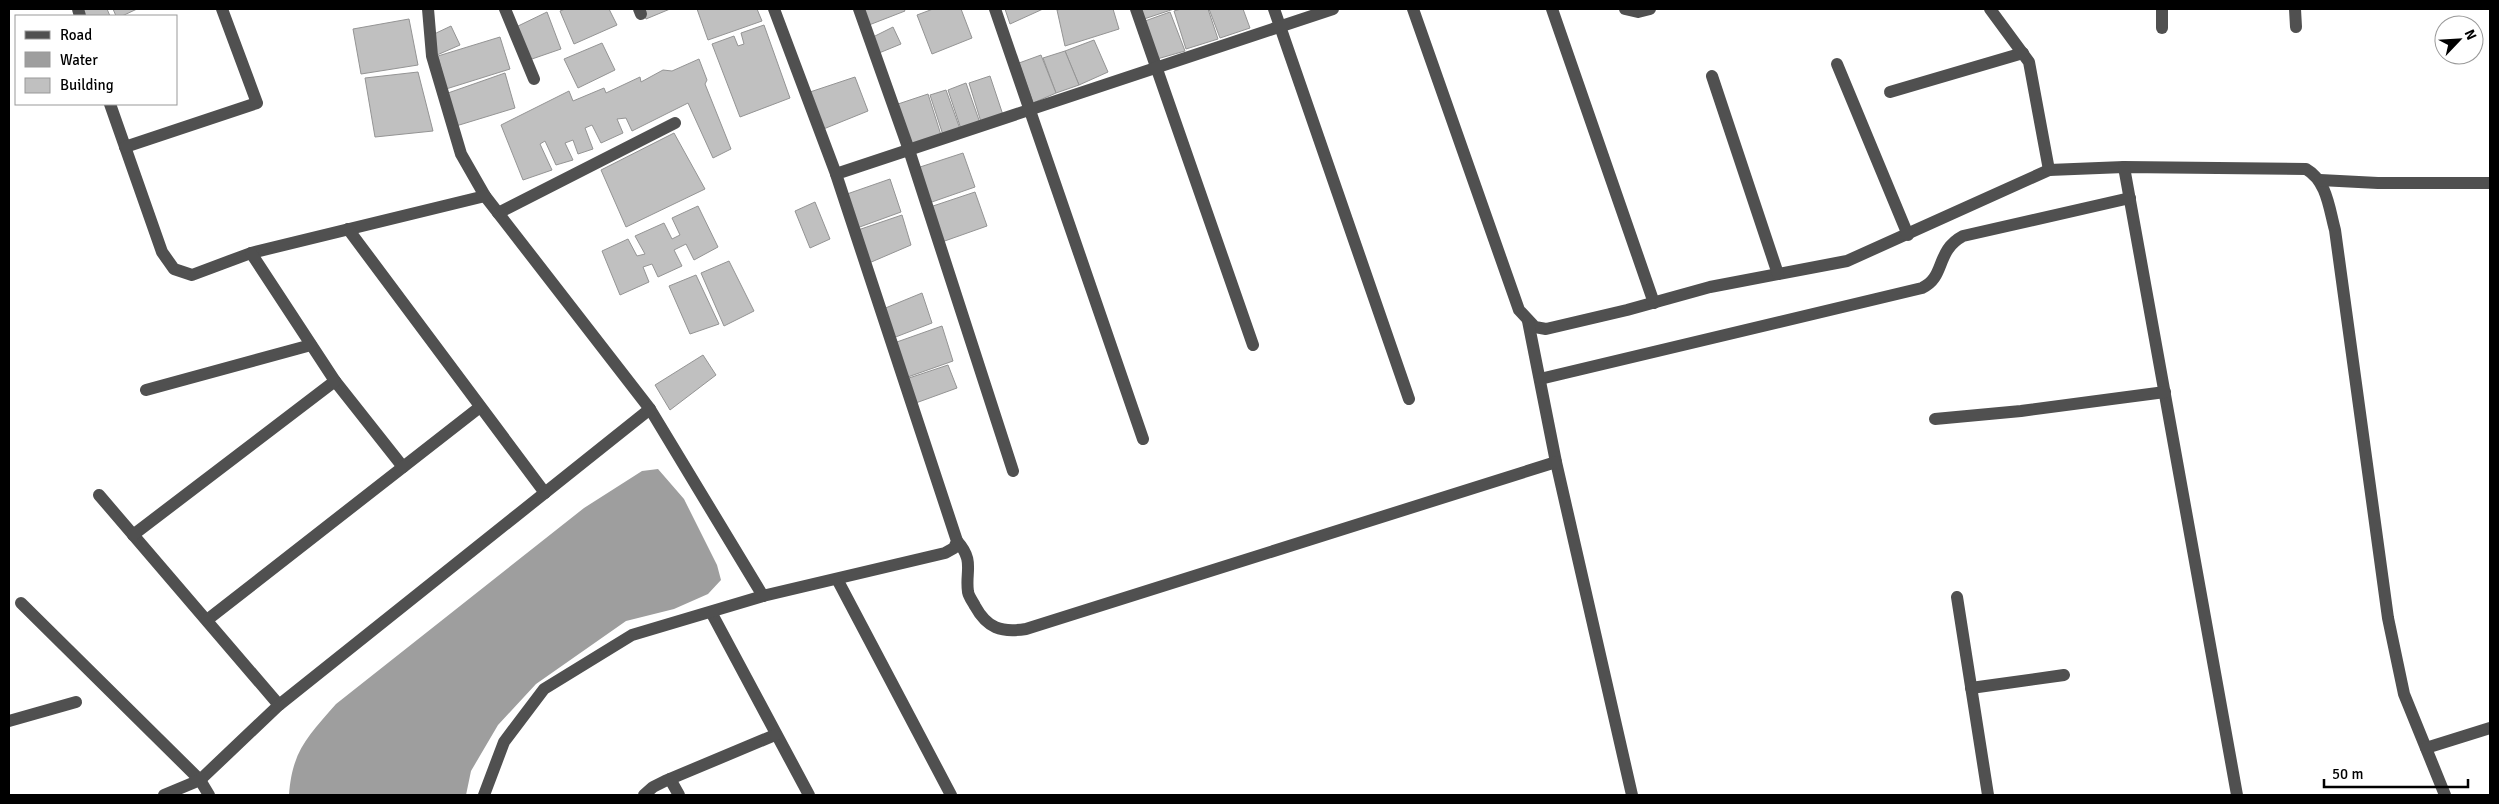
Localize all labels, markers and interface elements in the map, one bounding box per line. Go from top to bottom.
legend [15,15,178,105]
north arrow [2434,15,2484,65]
text: Road [60,26,92,44]
text: N [2461,27,2480,43]
text: Water [60,51,98,69]
text: Building [60,76,114,94]
scale bar [2324,756,2468,788]
text: 50 m [2332,765,2363,783]

